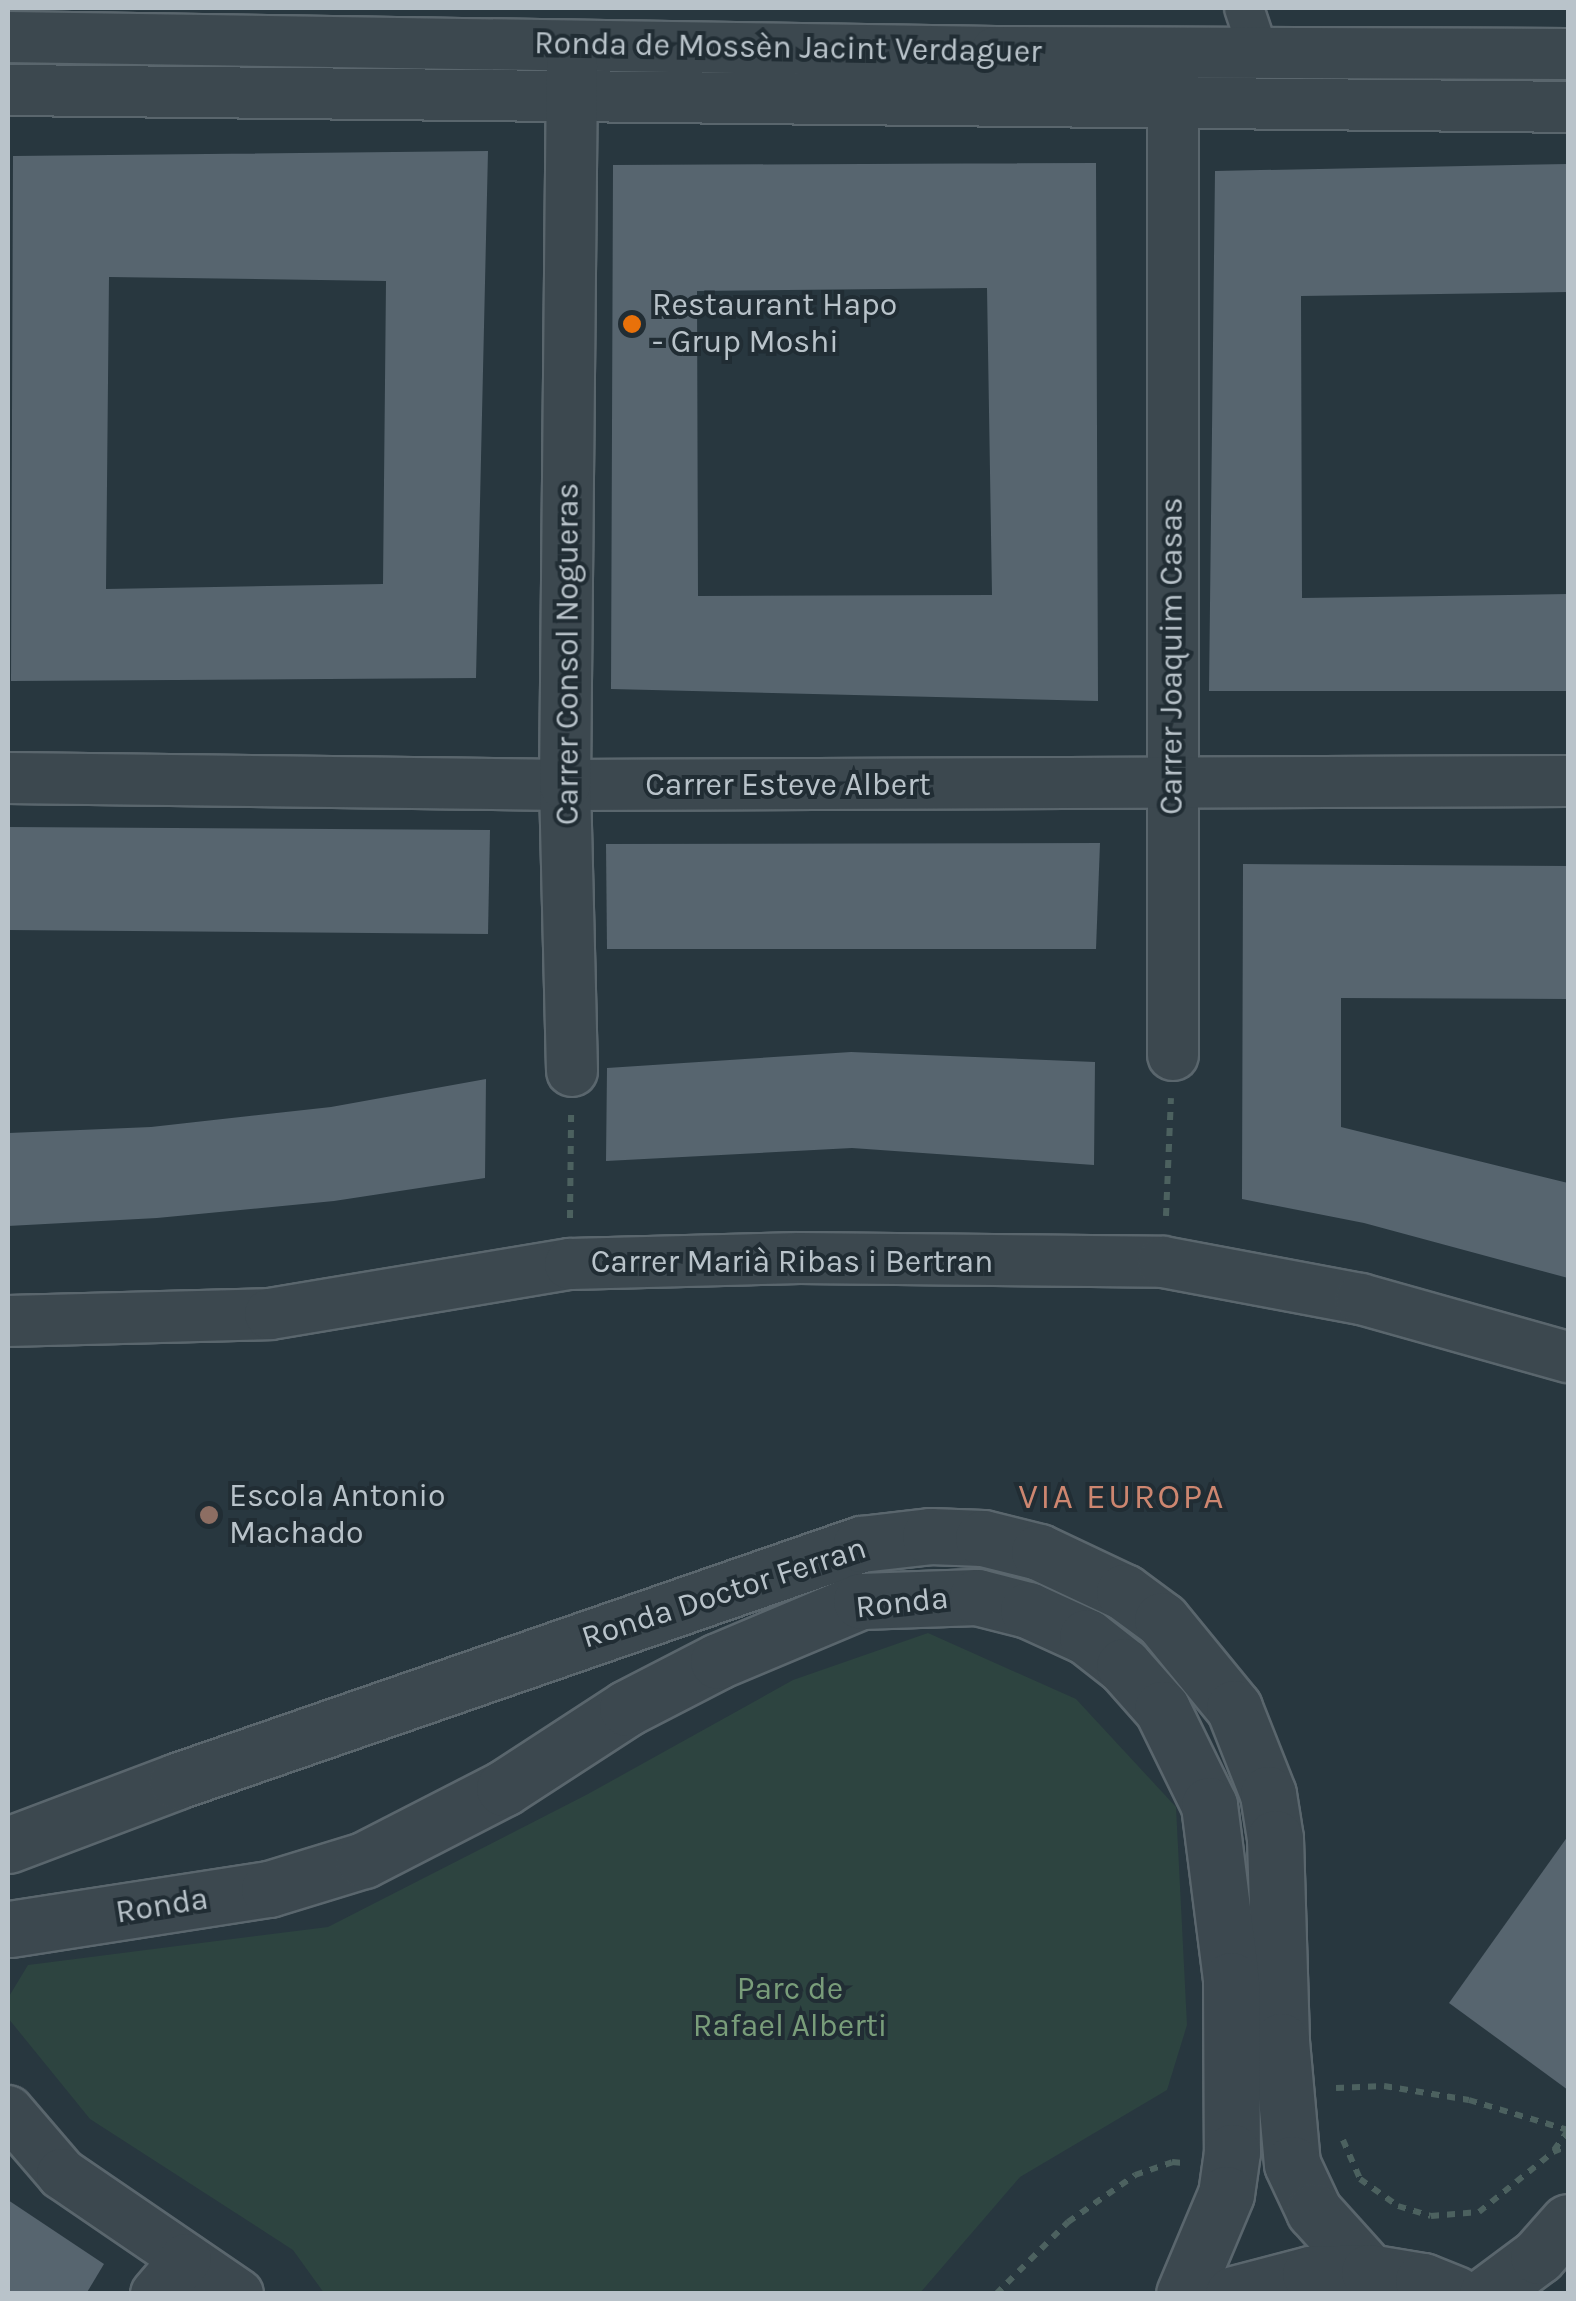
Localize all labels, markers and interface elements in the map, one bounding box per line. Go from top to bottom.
street label: Ronda de Mossèn Jacint Verdaguer [534,24,1042,72]
place label: Restaurant Hapo - Grup Moshi [652,287,897,362]
marker: Restaurant Hapo - Grup Moshi [621,313,643,335]
street label: Carrer Consol Nogueras [549,483,587,825]
street label: Carrer Joaquim Casas [1153,497,1191,815]
street label: Carrer Esteve Albert [645,766,931,804]
street label: Carrer Marià Ribas i Bertran [591,1243,993,1281]
district label: VIA EUROPA [1018,1476,1226,1518]
place label: Escola Antonio Machado [229,1478,446,1553]
marker: Escola Antonio Machado [198,1504,220,1526]
street label: Ronda Doctor Ferran [577,1529,871,1657]
street label: Ronda [854,1579,950,1627]
street label: Ronda [113,1880,211,1932]
park label: Parc de Rafael Alberti [693,1971,887,2046]

